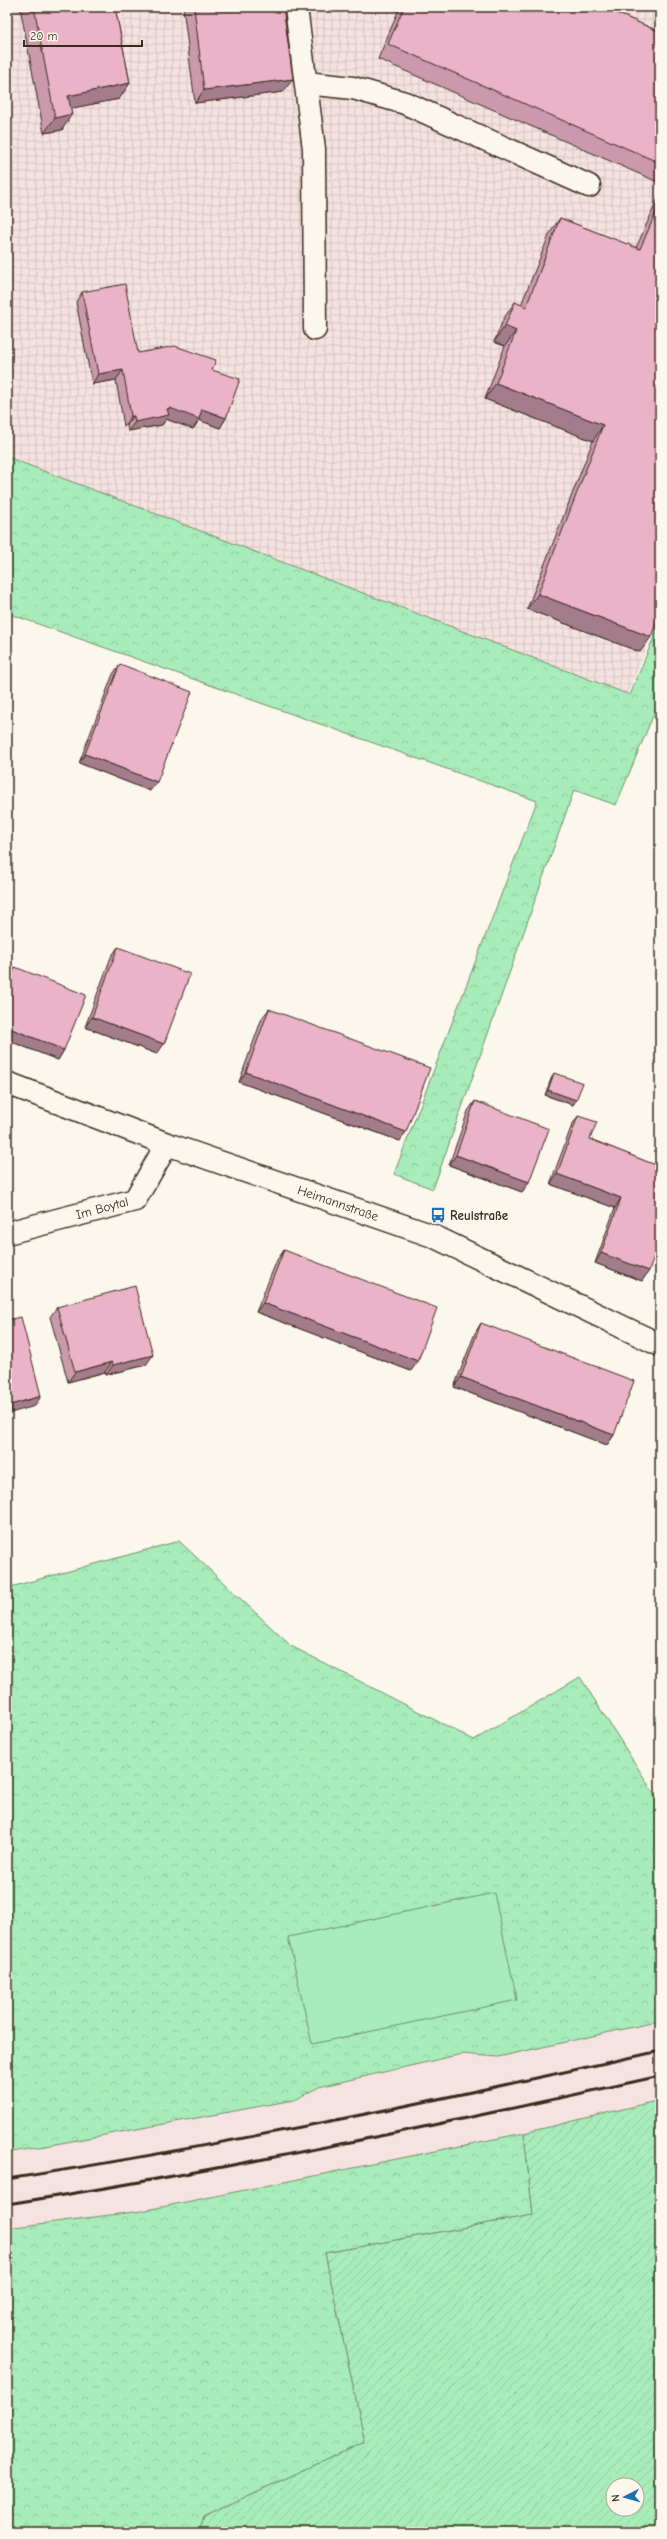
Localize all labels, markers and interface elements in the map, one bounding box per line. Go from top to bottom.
scale bar [24,22,142,48]
text: 20 m [30,29,58,43]
street label: Heimannstraße [295,1182,381,1224]
street label: Im Boytal [74,1194,130,1222]
bus stop icon: Reulstraße [429,1206,447,1224]
place label: Reulstraße [450,1208,509,1223]
north arrow [605,2477,645,2517]
text: N [609,2494,622,2502]

